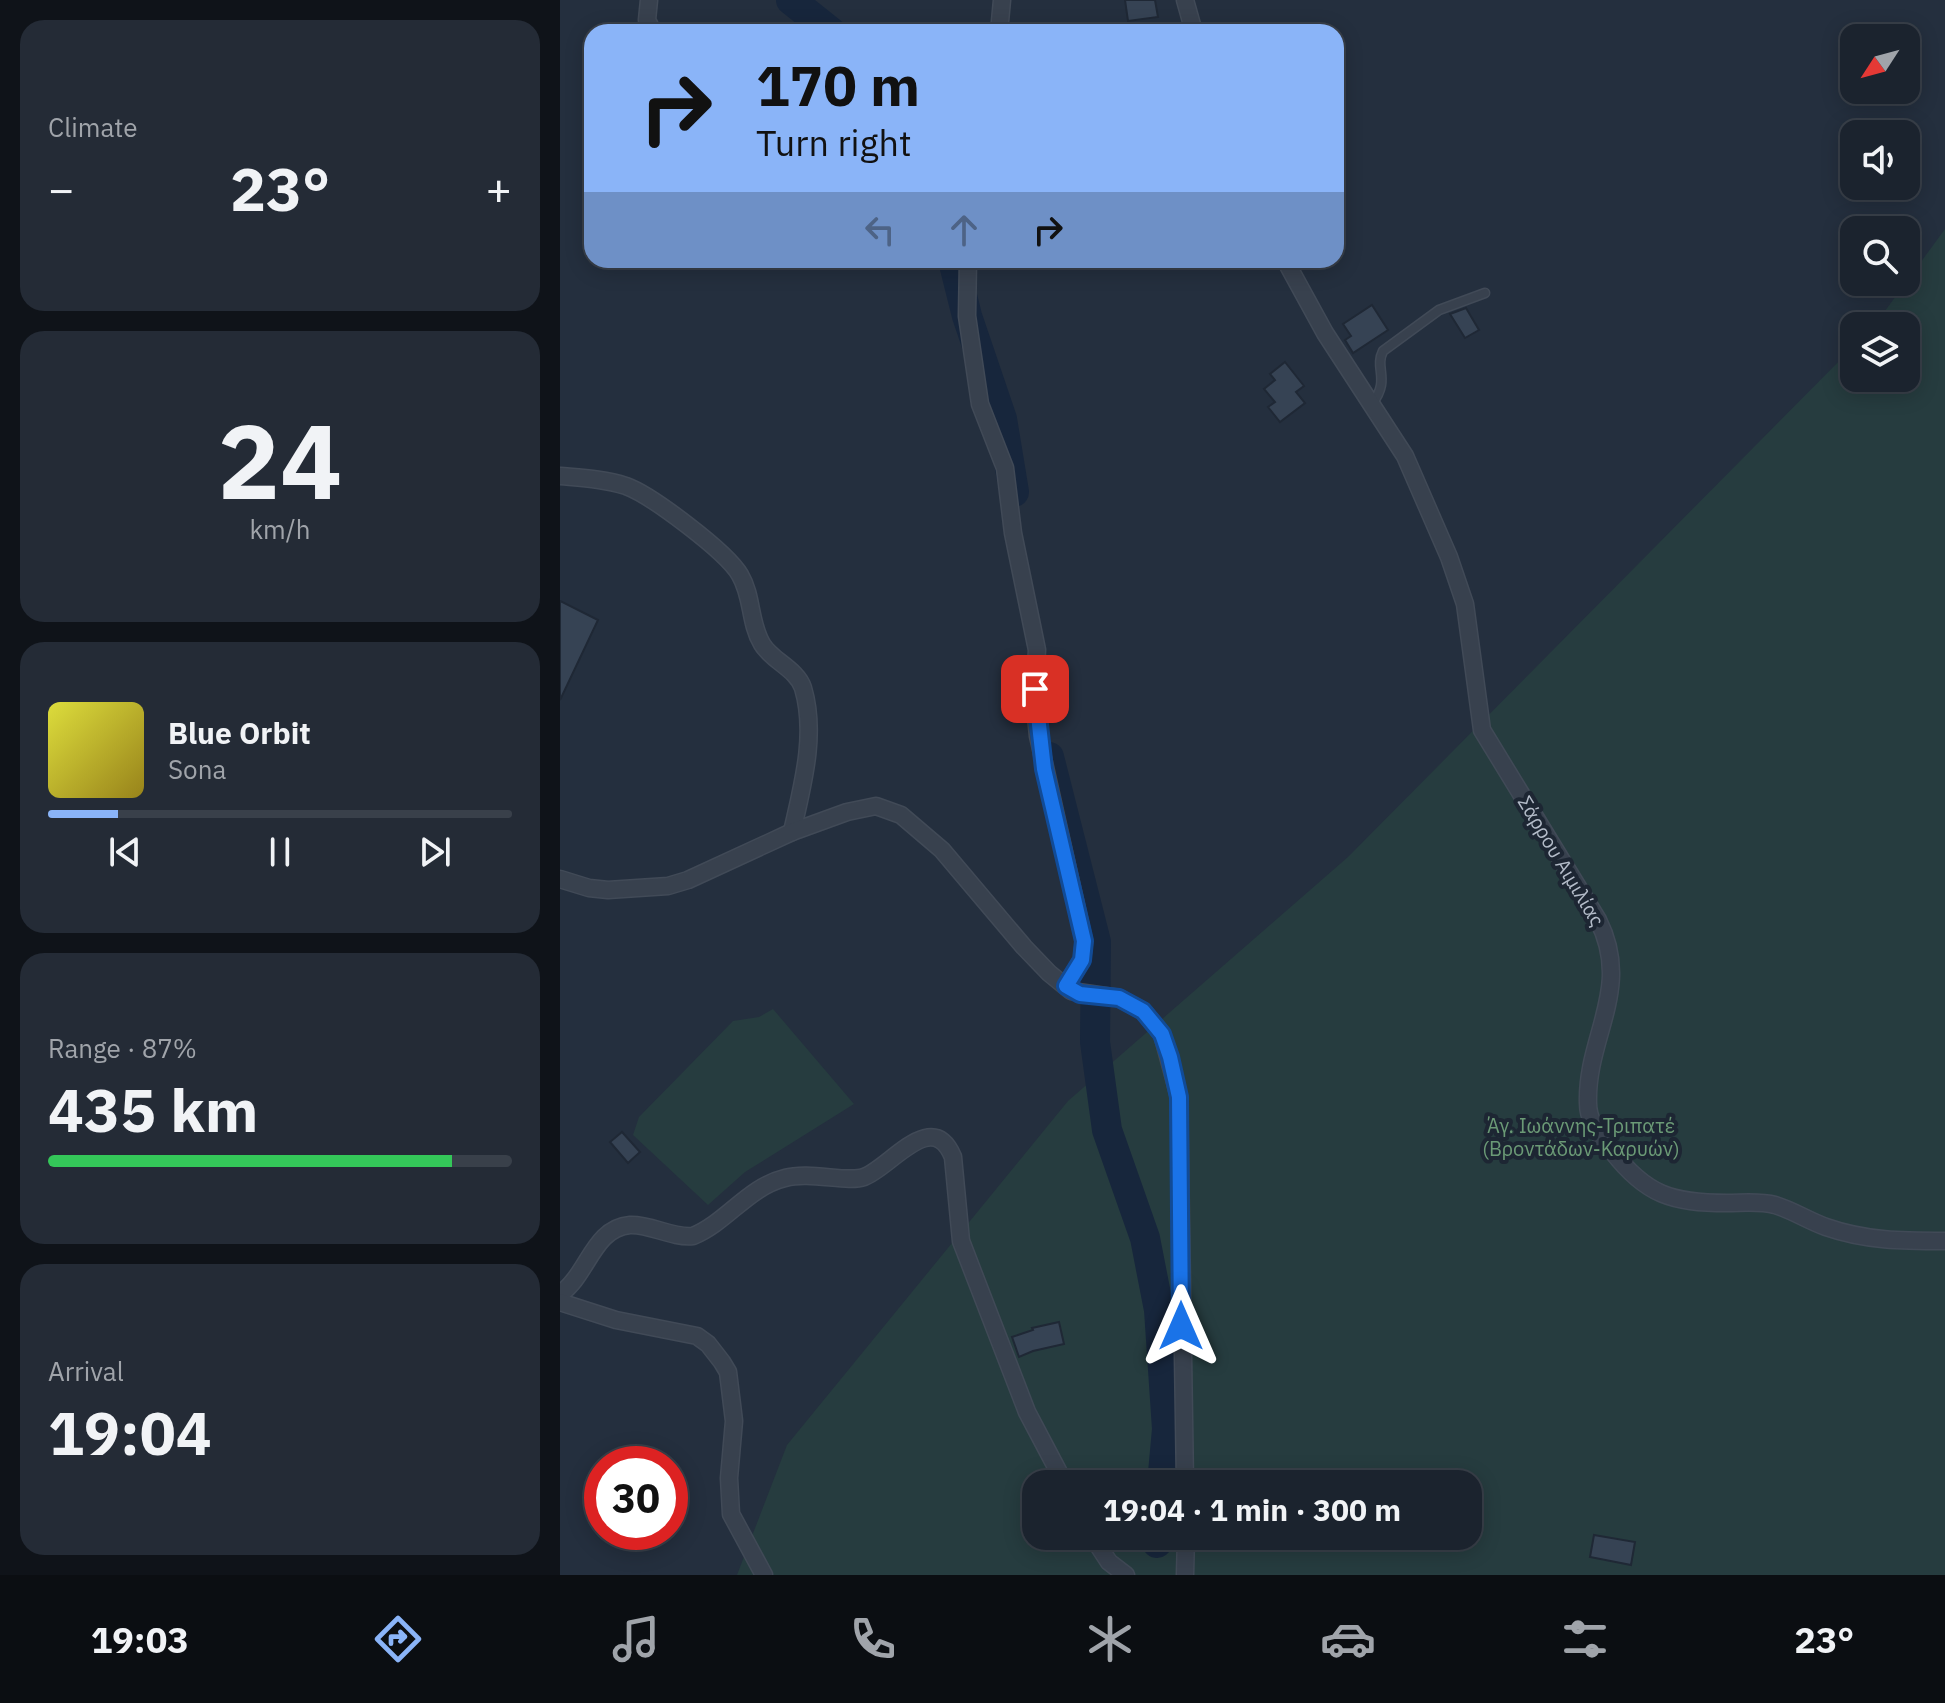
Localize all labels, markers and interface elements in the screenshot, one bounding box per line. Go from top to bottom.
north arrow [1840,24,1920,104]
map controls [1840,24,1920,392]
text: 170 m [756,49,920,121]
icon: right [624,56,728,160]
text: Climate [48,110,138,144]
text: Turn right [756,119,912,166]
button: sound [1840,120,1920,200]
text: 23° [230,149,330,228]
text: − [48,160,74,217]
text: + [486,160,512,217]
icon: left [858,208,902,252]
icon: ahead [942,208,986,252]
icon: right [1026,208,1070,252]
button: search [1840,216,1920,296]
button: layers [1840,312,1920,392]
text: 24 [218,392,342,528]
text: km/h [249,512,311,546]
pin [1001,655,1069,723]
icon: arrive [1013,667,1057,711]
text: Blue Orbit [168,713,311,752]
text: Sona [168,752,226,786]
street label: Σάρρου Αιμιλίας [1512,790,1611,931]
icon: previous [103,830,147,874]
icon: pause [258,830,302,874]
icon: next [413,830,457,874]
text: Range · 87% [48,1031,197,1065]
text: 435 km [48,1070,258,1149]
park label: Άγ. Ιωάννης-Τριπατέ (Βροντάδων-Καρυών) [1482,1112,1680,1162]
position arrow [1139,1284,1223,1368]
text: Arrival [48,1354,124,1388]
text: 19:04 [48,1393,212,1472]
speed limit sign: 30 [584,1446,688,1550]
text: 19:04 · 1 min · 300 m [1103,1490,1401,1529]
icon: directions [370,1611,426,1667]
icon: music [608,1611,664,1667]
icon: phone [845,1611,901,1667]
icon: climate [1082,1611,1138,1667]
icon: car [1320,1611,1376,1667]
icon: filters [1557,1611,1613,1667]
text: 19:03 [91,1616,189,1663]
text: 23° [1794,1616,1854,1663]

